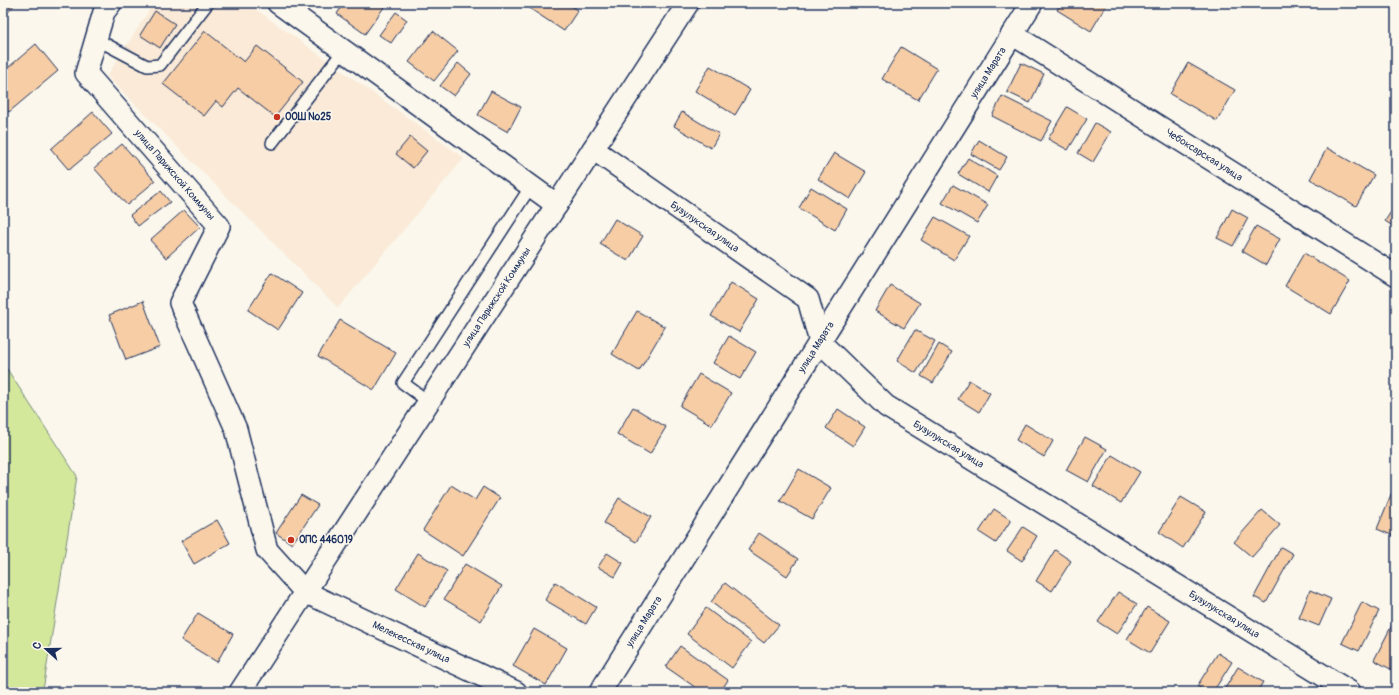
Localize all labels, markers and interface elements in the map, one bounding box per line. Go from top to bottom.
street label: улица Марата [967,45,1009,101]
place label: ООШ №25 [285,111,332,123]
marker: ООШ №25 [272,112,282,122]
street label: улица Парижской Коммуны [131,126,217,223]
street label: Чебоксарская улица [1163,126,1245,184]
street label: Бузулукская улица [668,199,741,255]
street label: улица Парижской Коммуны [460,245,533,350]
street label: улица Марата [795,319,837,376]
street label: Бузулукская улица [911,418,986,471]
place label: ОПС 446019 [299,534,353,546]
marker: ОПС 446019 [286,535,296,545]
street label: Бузулукская улица [1187,588,1262,641]
street label: улица Марата [623,594,665,650]
street label: Мелекесская улица [371,619,452,666]
north arrow [26,629,66,669]
text: С [30,640,44,651]

